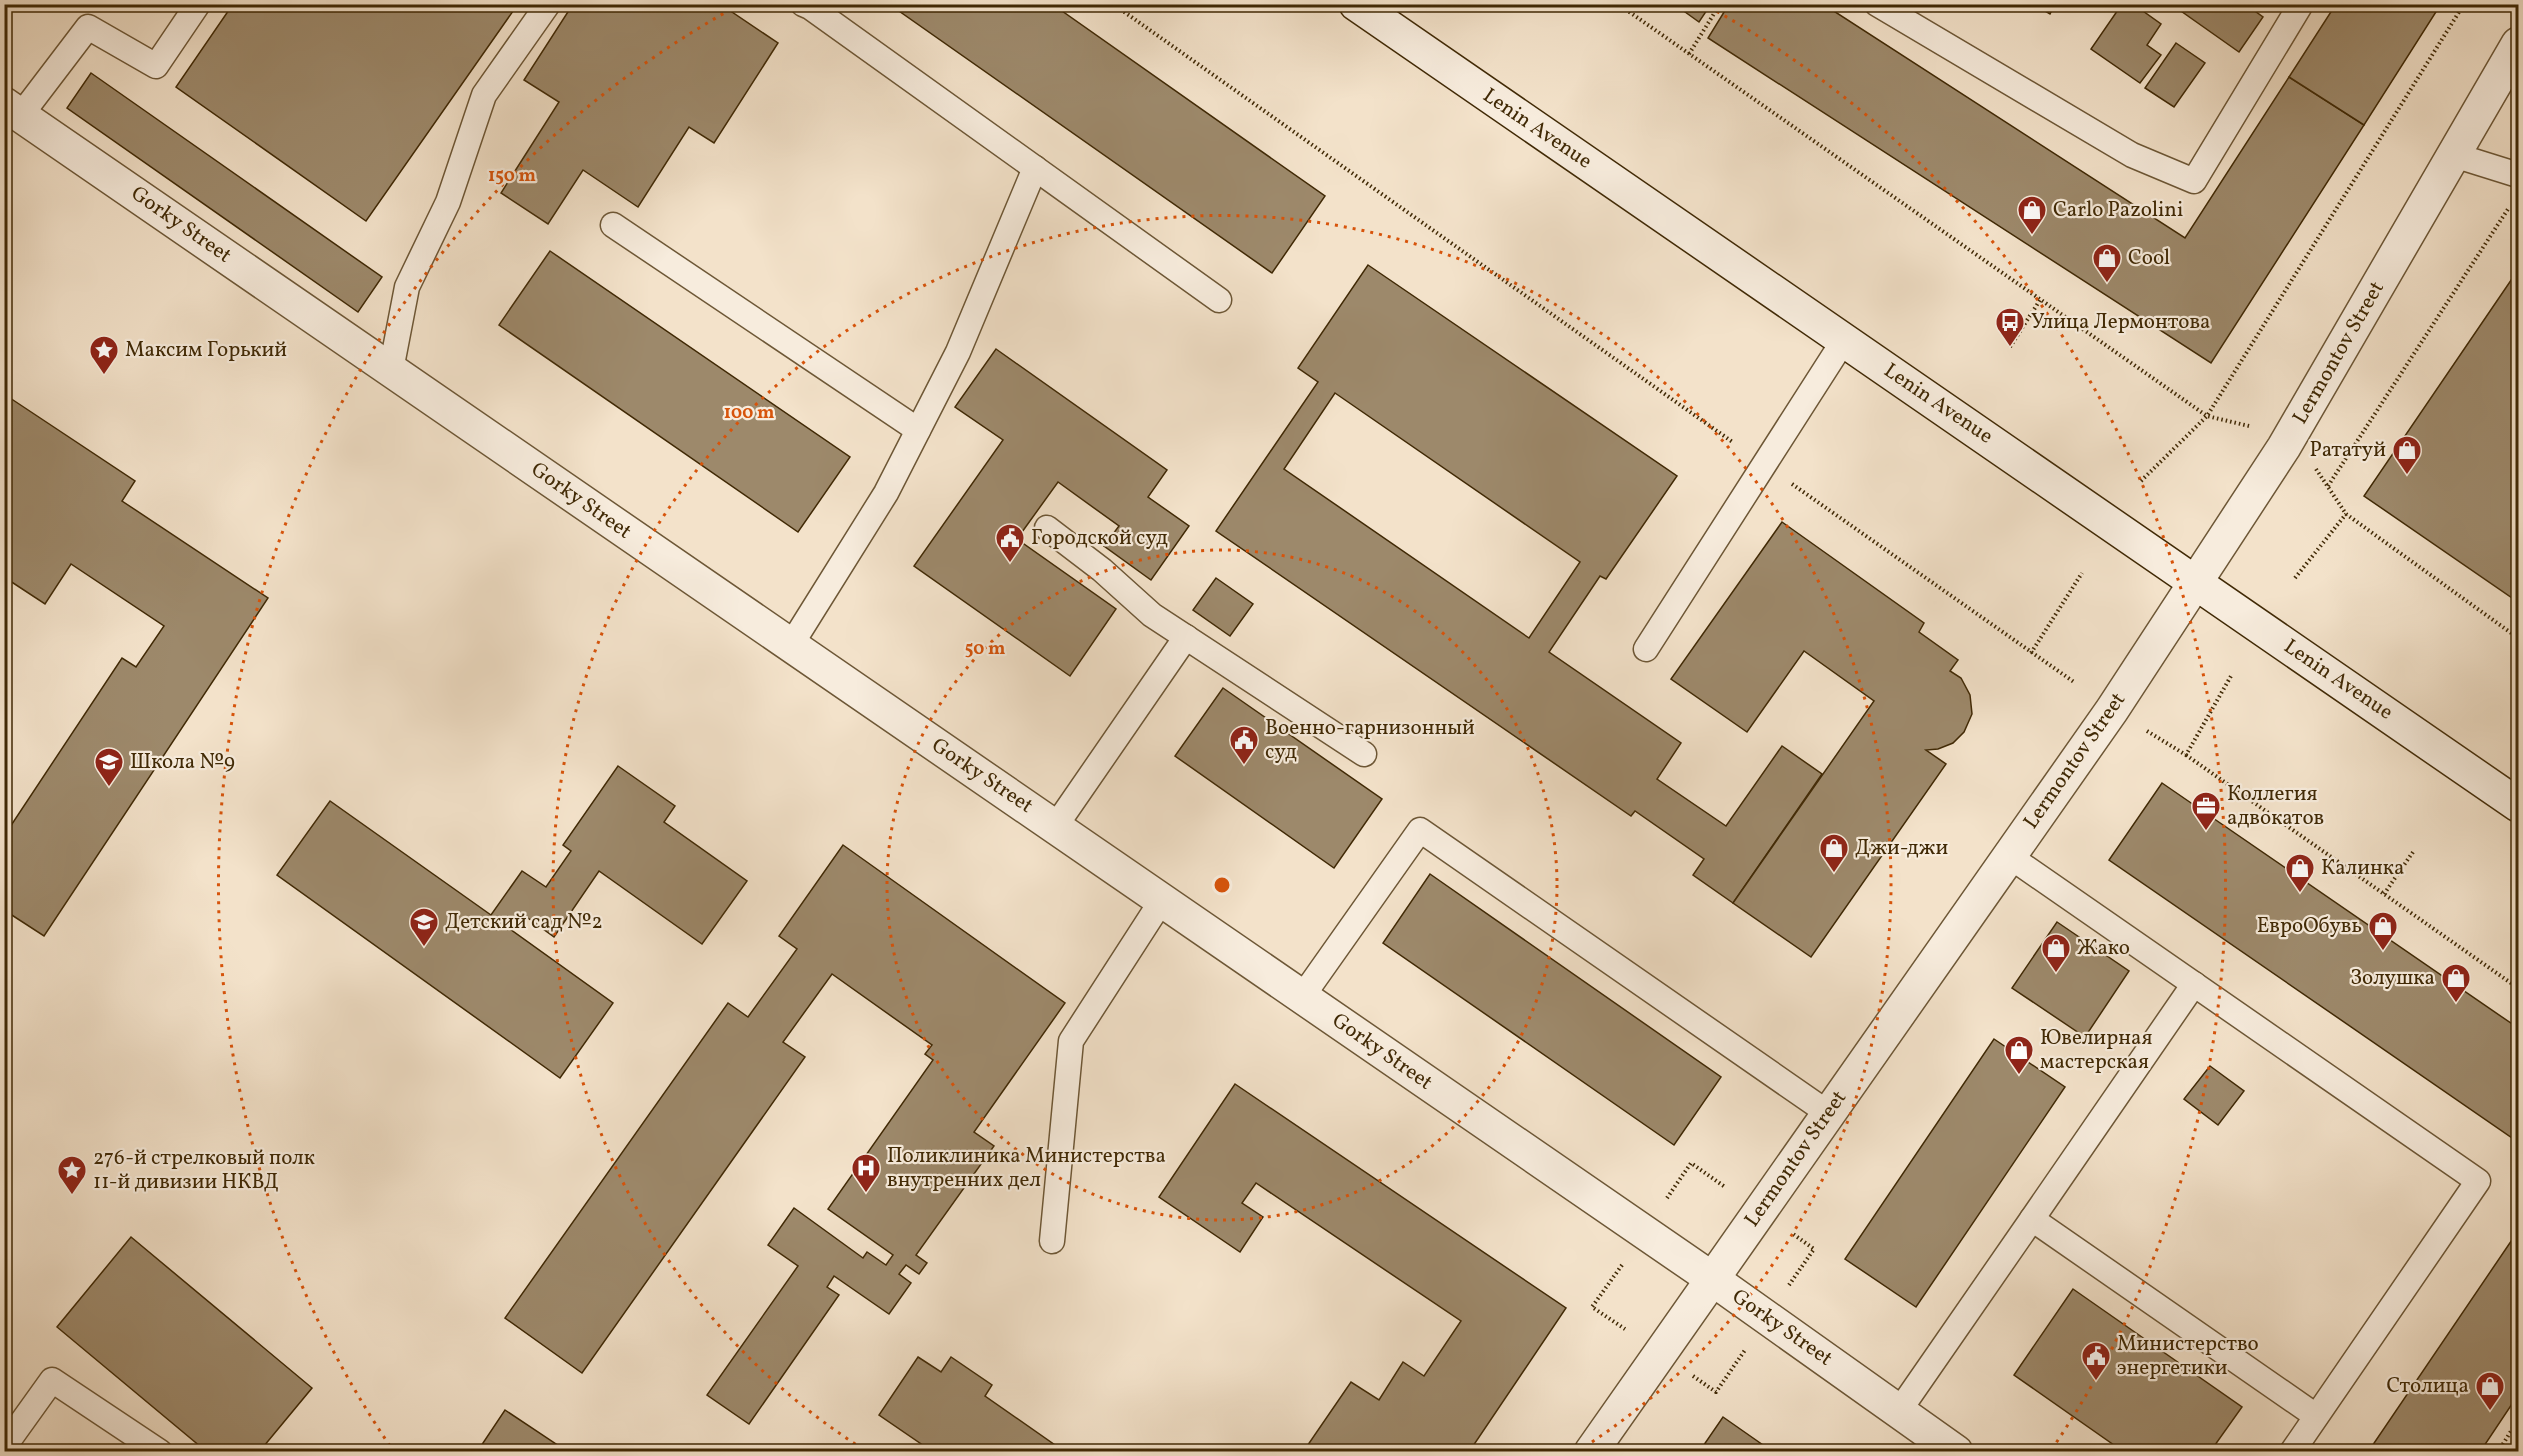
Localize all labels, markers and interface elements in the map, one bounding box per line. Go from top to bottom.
street label: Lenin Avenue [1477,82,1597,176]
text: 150 m [488,164,536,189]
street label: Gorky Street [125,180,237,270]
shop icon: Carlo Pazolini [2016,194,2048,236]
place label: Carlo Pazolini [2053,196,2183,225]
shop icon: Cool [2091,242,2123,284]
place label: Cool [2128,244,2170,273]
street label: Lermontov Street [2286,276,2392,430]
bus stop icon: Улица Лермонтова [1994,306,2026,348]
place label: Улица Лермонтова [2031,308,2211,337]
place icon: Максим Горький [88,334,120,376]
place label: Максим Горький [125,336,287,365]
street label: Lenin Avenue [1878,357,1998,451]
text: 100 m [724,401,774,426]
shop icon: Рататуй [2391,434,2423,476]
place label: Рататуй [2310,436,2386,465]
street label: Gorky Street [525,456,637,546]
public building icon: Городской суд [994,522,1026,564]
place label: Городской суд [1031,524,1168,553]
street label: Lenin Avenue [2278,633,2398,727]
text: 50 m [965,637,1005,662]
street label: Lermontov Street [2017,687,2133,835]
place label: Военно-гарнизонный суд [1265,714,1475,767]
public building icon: Военно-гарнизонный суд [1228,724,1260,766]
street label: Gorky Street [925,731,1039,821]
school or university icon: Школа №9 [93,746,125,788]
place label: Школа №9 [130,748,235,777]
place label: Коллегия адвокатов [2227,780,2324,833]
office icon: Коллегия адвокатов [2190,790,2222,832]
shop icon: Джи-джи [1818,832,1850,874]
place label: Джи-джи [1855,834,1948,863]
shop icon: Калинка [2284,852,2316,894]
place label: Калинка [2321,854,2404,883]
centre of rings [1212,875,1232,895]
school or university icon: Детский сад №2 [408,906,440,948]
place label: Детский сад №2 [445,908,603,937]
shop icon: ЕвроОбувь [2367,910,2399,952]
place label: ЕвроОбувь [2257,912,2362,941]
shop icon: Жако [2040,932,2072,974]
place label: Жако [2077,934,2130,963]
shop icon: Золушка [2440,962,2472,1004]
place label: Золушка [2350,964,2435,993]
street label: Gorky Street [1326,1007,1438,1097]
place label: Ювелирная мастерская [2040,1024,2152,1077]
shop icon: Ювелирная мастерская [2003,1034,2035,1076]
street label: Lermontov Street [1738,1085,1854,1233]
place label: Поликлиника Министерства внутренних дел [887,1142,1166,1195]
place label: 276-й стрелковый полк 11-й дивизии НКВД [93,1144,315,1197]
hospital icon: Поликлиника Министерства внутренних дел [850,1152,882,1194]
place icon: 276-й стрелковый полк 11-й дивизии НКВД [56,1154,88,1196]
street label: Gorky Street [1726,1283,1838,1373]
place label: Министерство энергетики [2117,1330,2259,1383]
public building icon: Министерство энергетики [2080,1340,2112,1382]
shop icon: Столица [2474,1370,2506,1412]
place label: Столица [2387,1372,2469,1401]

